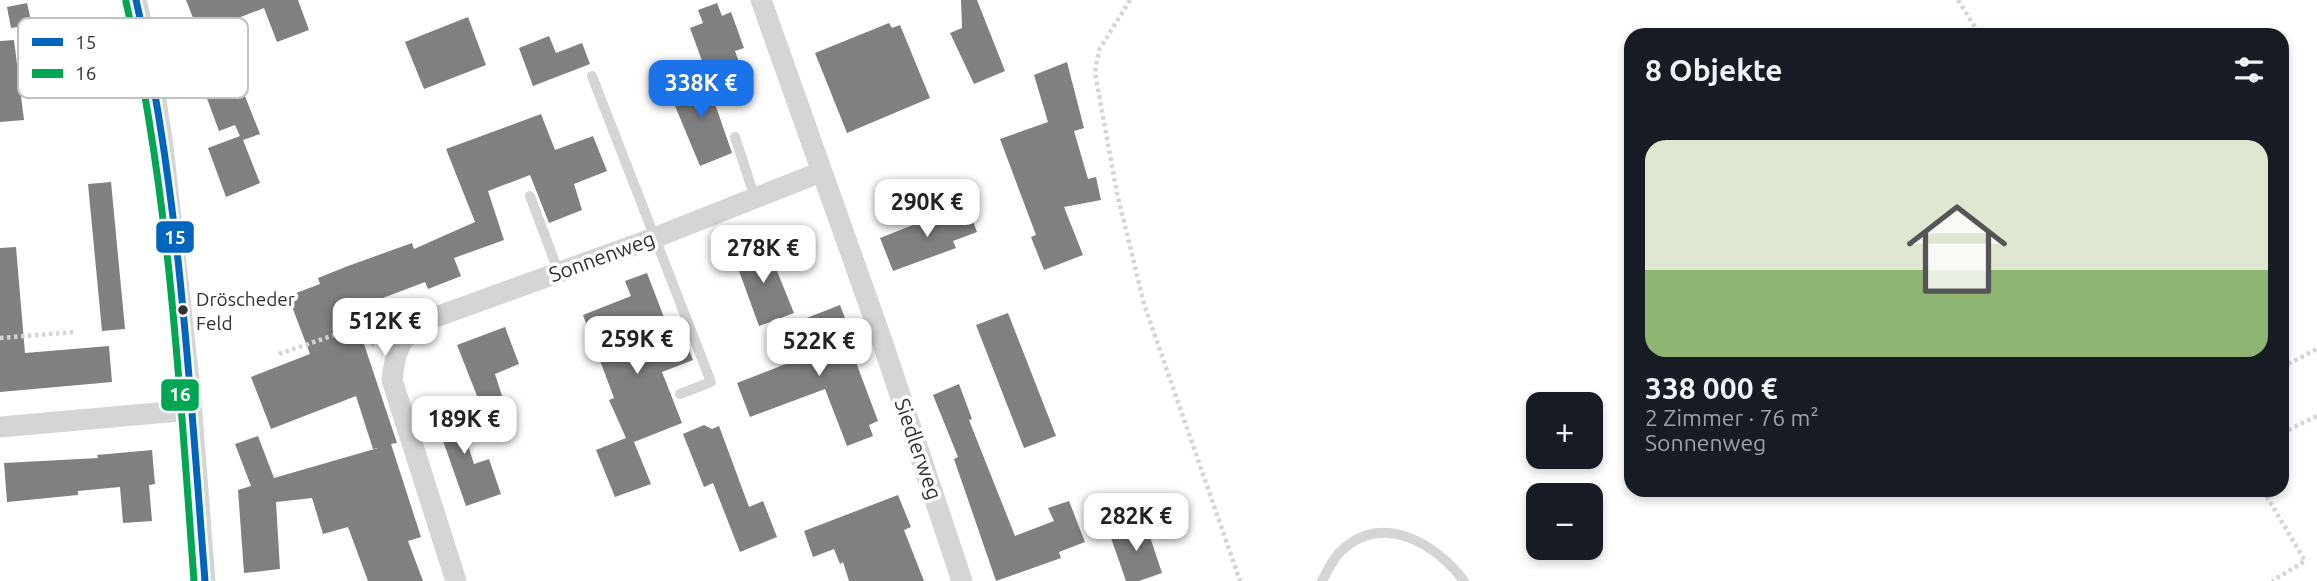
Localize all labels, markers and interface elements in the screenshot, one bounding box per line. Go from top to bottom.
legend [18,18,248,98]
text: 15 [75,31,96,53]
icon: filters [2230,51,2268,89]
text: 8 Objekte [1645,53,1783,87]
pin: 338K € [644,60,758,120]
text: 16 [75,62,96,84]
text: 338K € [665,70,737,95]
pin: 290K € [870,180,984,239]
icon: home [1894,186,2020,312]
text: 290K € [891,189,963,214]
line badge: 15 [155,220,195,254]
text: 15 [164,226,186,248]
street label: Sonnenweg [546,226,658,286]
pin: 278K € [706,226,820,285]
text: 278K € [727,235,799,260]
place label: Dröscheder Feld [196,288,295,334]
pin: 512K € [328,298,442,358]
marker: Dröscheder Feld [176,303,190,317]
text: 512K € [349,308,421,333]
pin: 259K € [580,316,694,376]
pin: 522K € [762,318,876,378]
text: 259K € [601,326,673,351]
text: 522K € [783,328,855,353]
text: 338 000 € [1645,371,1778,405]
line badge: 16 [160,378,200,412]
text: 16 [169,383,191,405]
map controls [1526,392,1603,560]
button: + [1526,392,1603,469]
street label: Siedlerweg [890,395,947,502]
pin: 189K € [407,396,521,456]
text: 2 Zimmer · 76 m² [1645,405,1819,430]
text: 189K € [428,406,500,431]
text: Sonnenweg [1645,430,1766,455]
button: − [1526,483,1603,560]
pin: 282K € [1079,494,1193,553]
text: 282K € [1100,503,1172,528]

